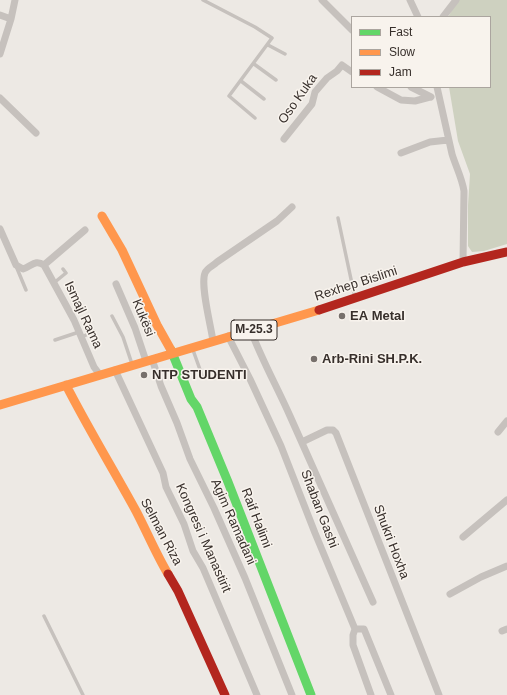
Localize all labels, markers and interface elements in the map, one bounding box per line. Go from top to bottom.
legend [351,16,491,88]
text: Fast [389,25,412,39]
text: Slow [389,45,415,59]
text: Jam [389,65,412,79]
street label: Oso Kuka [275,71,321,127]
street label: Rexhep Bislimi [313,263,399,305]
street label: Ismajl Rama [61,279,105,351]
street label: Kukësi [128,297,158,339]
place label: EA Metal [350,308,405,324]
marker: EA Metal [337,311,347,321]
road number: M-25.3 [231,320,277,340]
place label: Arb-Rini SH.P.K. [322,351,422,367]
marker: Arb-Rini SH.P.K. [309,354,319,364]
place label: NTP STUDENTI [152,367,247,383]
marker: NTP STUDENTI [139,370,149,380]
street label: Shaban Gashi [297,468,341,550]
street label: Agim Ramadani [207,477,259,567]
street label: Kongresi i Manastirit [172,481,234,595]
street label: Raif Halimi [237,486,275,550]
street label: Selman Riza [137,496,185,568]
street label: Shukri Hoxha [370,503,412,581]

